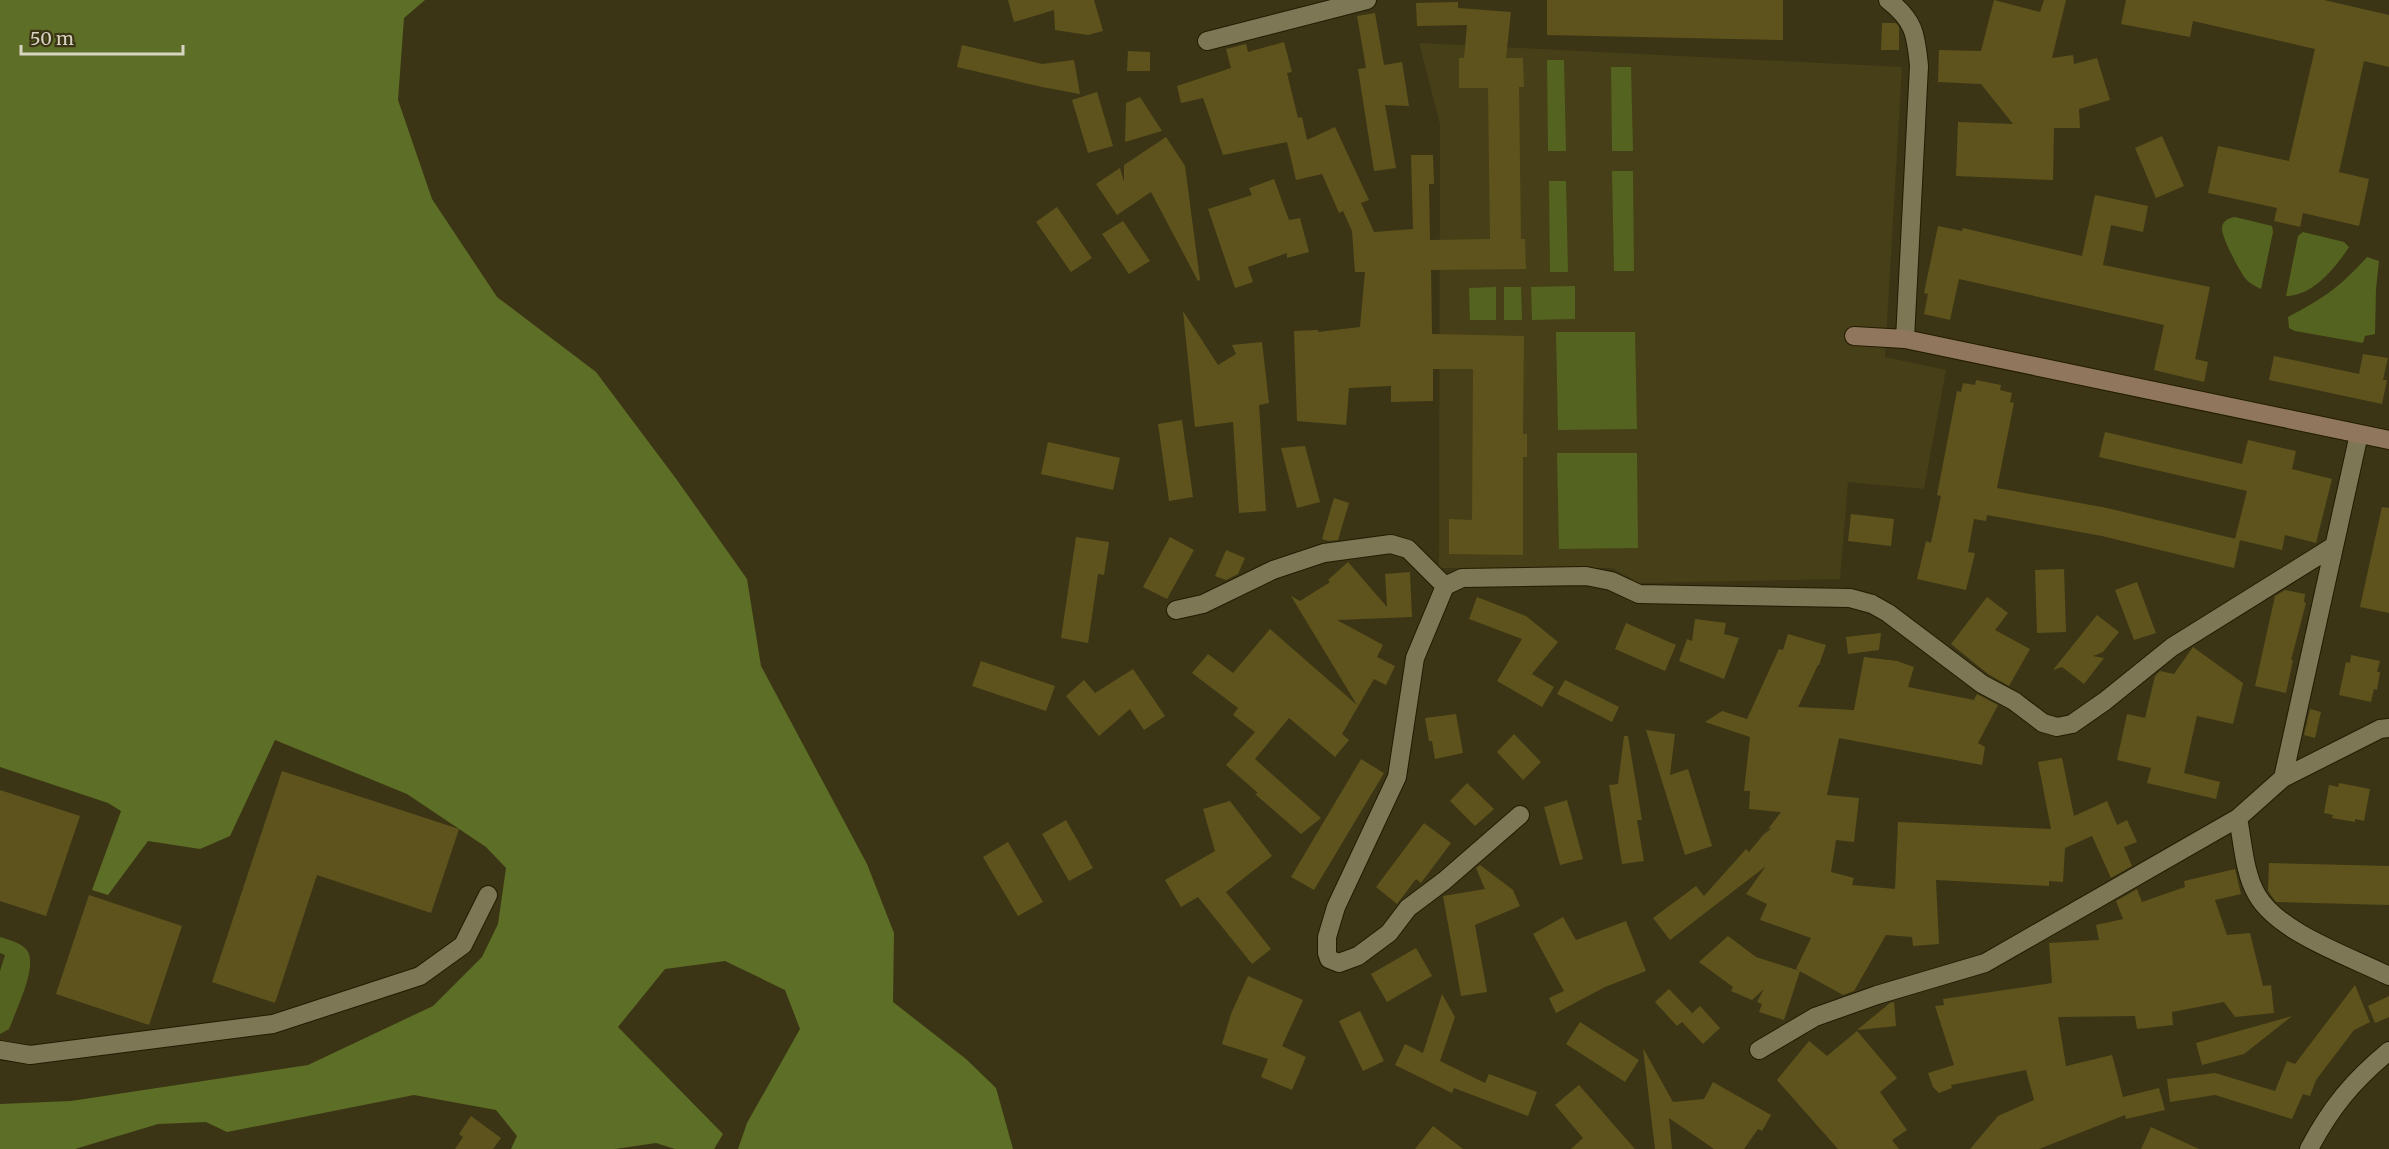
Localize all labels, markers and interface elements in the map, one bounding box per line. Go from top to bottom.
scale bar [21,18,183,56]
text: 50 m [30,27,74,50]

